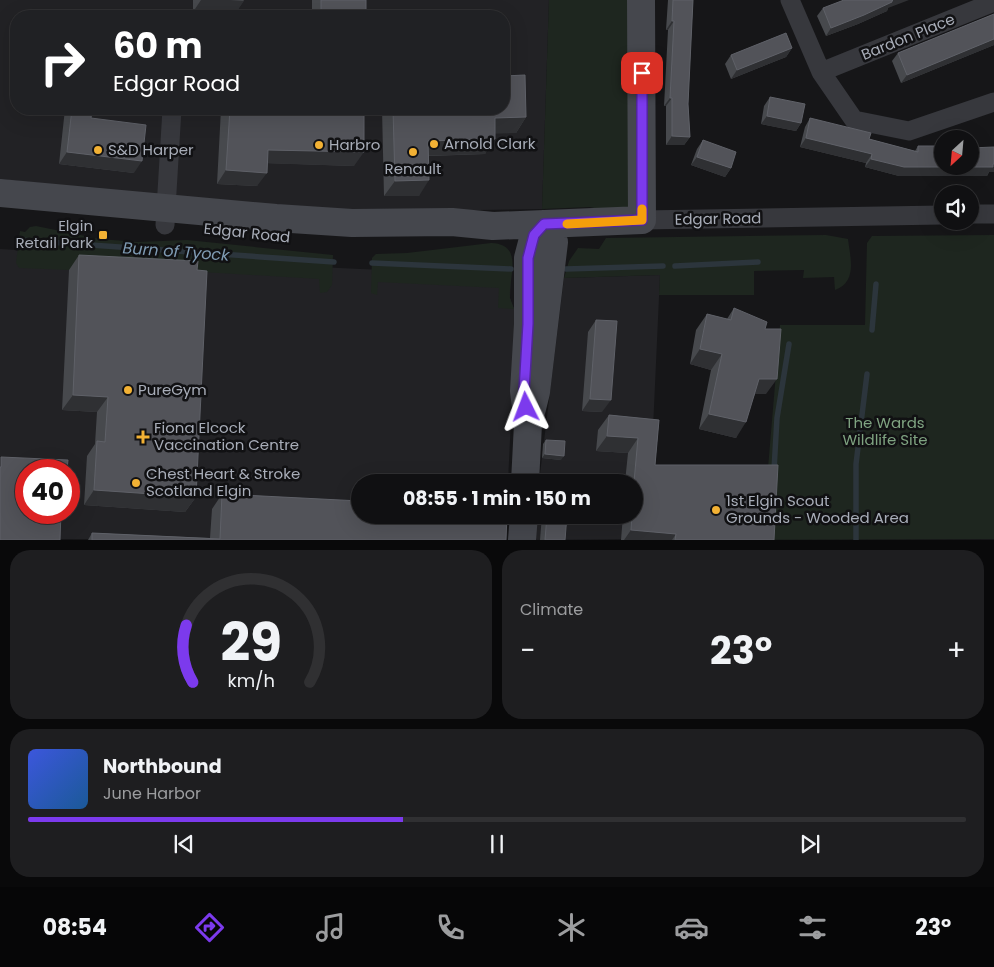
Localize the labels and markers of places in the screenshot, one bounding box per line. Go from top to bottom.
pin [621,52,663,94]
place label: Arnold Clark [444,133,536,154]
place label: Harbro [329,134,380,155]
marker: Arnold Clark [428,138,440,150]
place label: S&D Harper [108,139,194,160]
marker: Harbro [313,139,325,151]
marker: S&D Harper [92,144,104,156]
marker: Renault [407,146,419,158]
place label: Renault [385,158,441,179]
place label: Elgin Retail Park [15,215,93,253]
marker: Elgin Retail Park [97,229,109,241]
place label: PureGym [138,379,207,400]
marker: PureGym [122,384,134,396]
place label: Fiona Elcock Vaccination Centre [154,417,299,455]
marker: Fiona Elcock Vaccination Centre [136,430,150,444]
place label: Chest Heart & Stroke Scotland Elgin [146,463,300,501]
marker: Chest Heart & Stroke Scotland Elgin [130,477,142,489]
place label: 1st Elgin Scout Grounds - Wooded Area [726,490,909,528]
marker: 1st Elgin Scout Grounds - Wooded Area [710,504,722,516]

